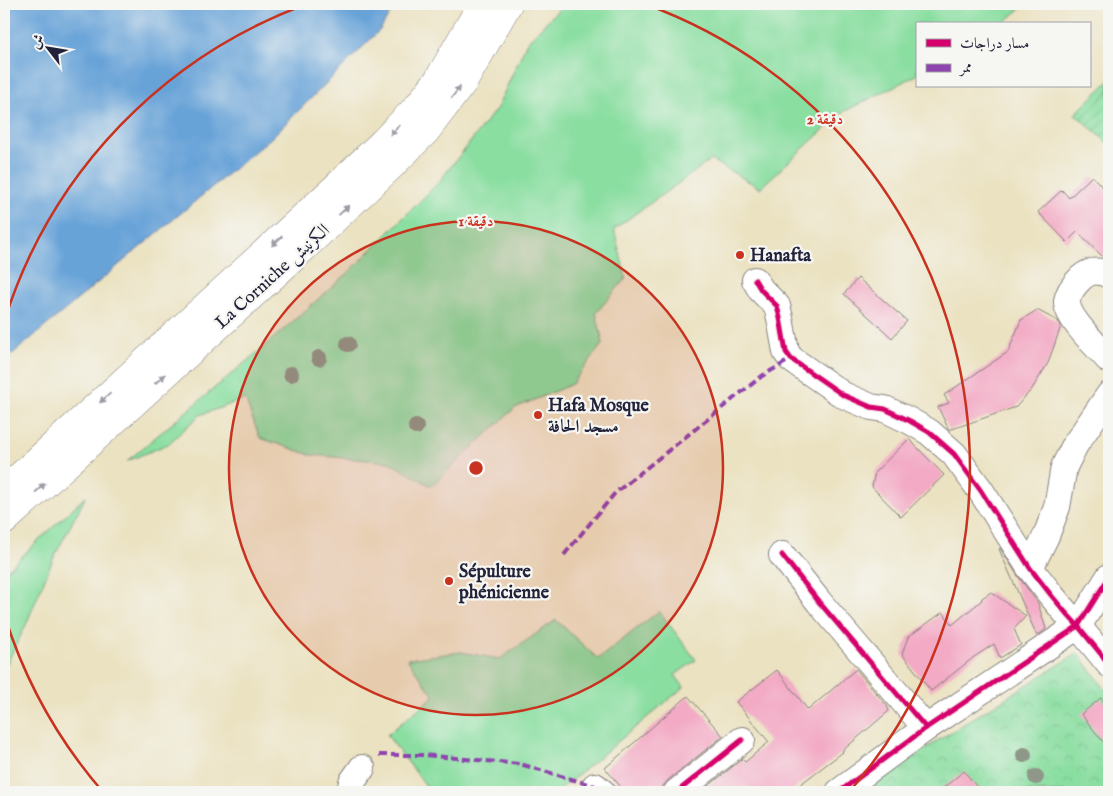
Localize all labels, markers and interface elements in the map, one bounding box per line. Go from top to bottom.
north arrow [22,22,72,72]
legend [916,22,1090,88]
text: ش [26,31,49,52]
text: مسار دراجات [960,34,1029,53]
text: ممر [958,58,972,77]
one-way arrow [450,86,461,99]
text: 2 دقيقة [807,110,843,129]
one-way arrow [389,124,401,136]
one-way arrow [338,204,350,216]
text: 1 دقيقة [458,212,494,231]
street label: La Corniche الكرنيش [211,219,335,335]
one-way arrow [271,235,283,247]
place label: Hanafta [750,245,812,268]
marker: Hanafta [734,249,746,261]
one-way arrow [153,373,166,384]
one-way arrow [100,392,112,404]
place label: Hafa Mosque مسجد الحافة [548,395,649,439]
marker: Hafa Mosque مسجد الحافة [532,409,544,421]
centre of rings [467,459,485,477]
one-way arrow [33,482,45,494]
place label: Sépulture phénicienne [458,561,550,605]
marker: Sépulture phénicienne [443,575,455,587]

